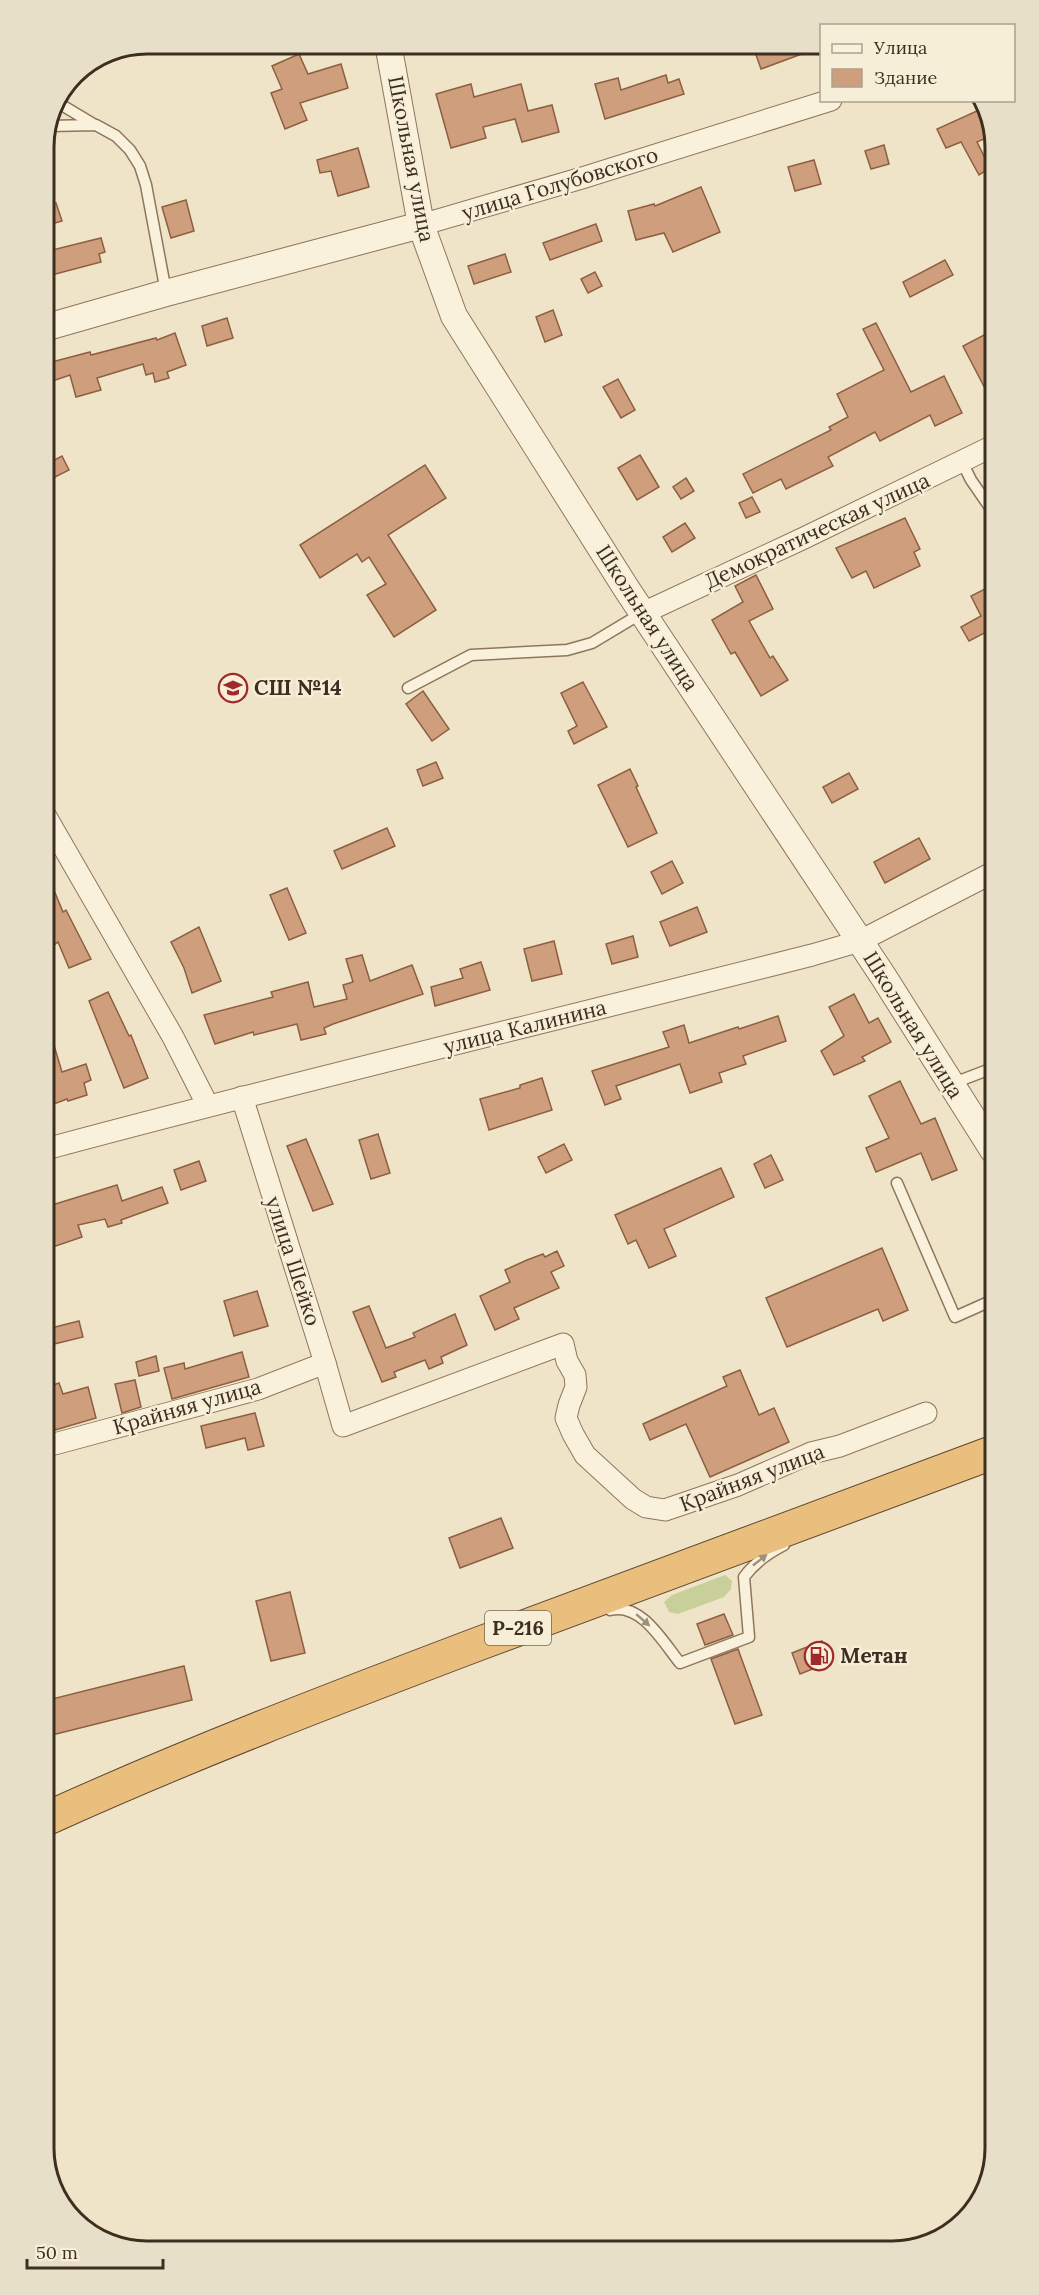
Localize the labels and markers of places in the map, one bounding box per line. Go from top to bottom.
school or university icon: СШ №14 [217,672,249,704]
place label: СШ №14 [254,674,342,701]
fuel station icon: Метан [803,1640,835,1672]
place label: Метан [840,1642,908,1669]

